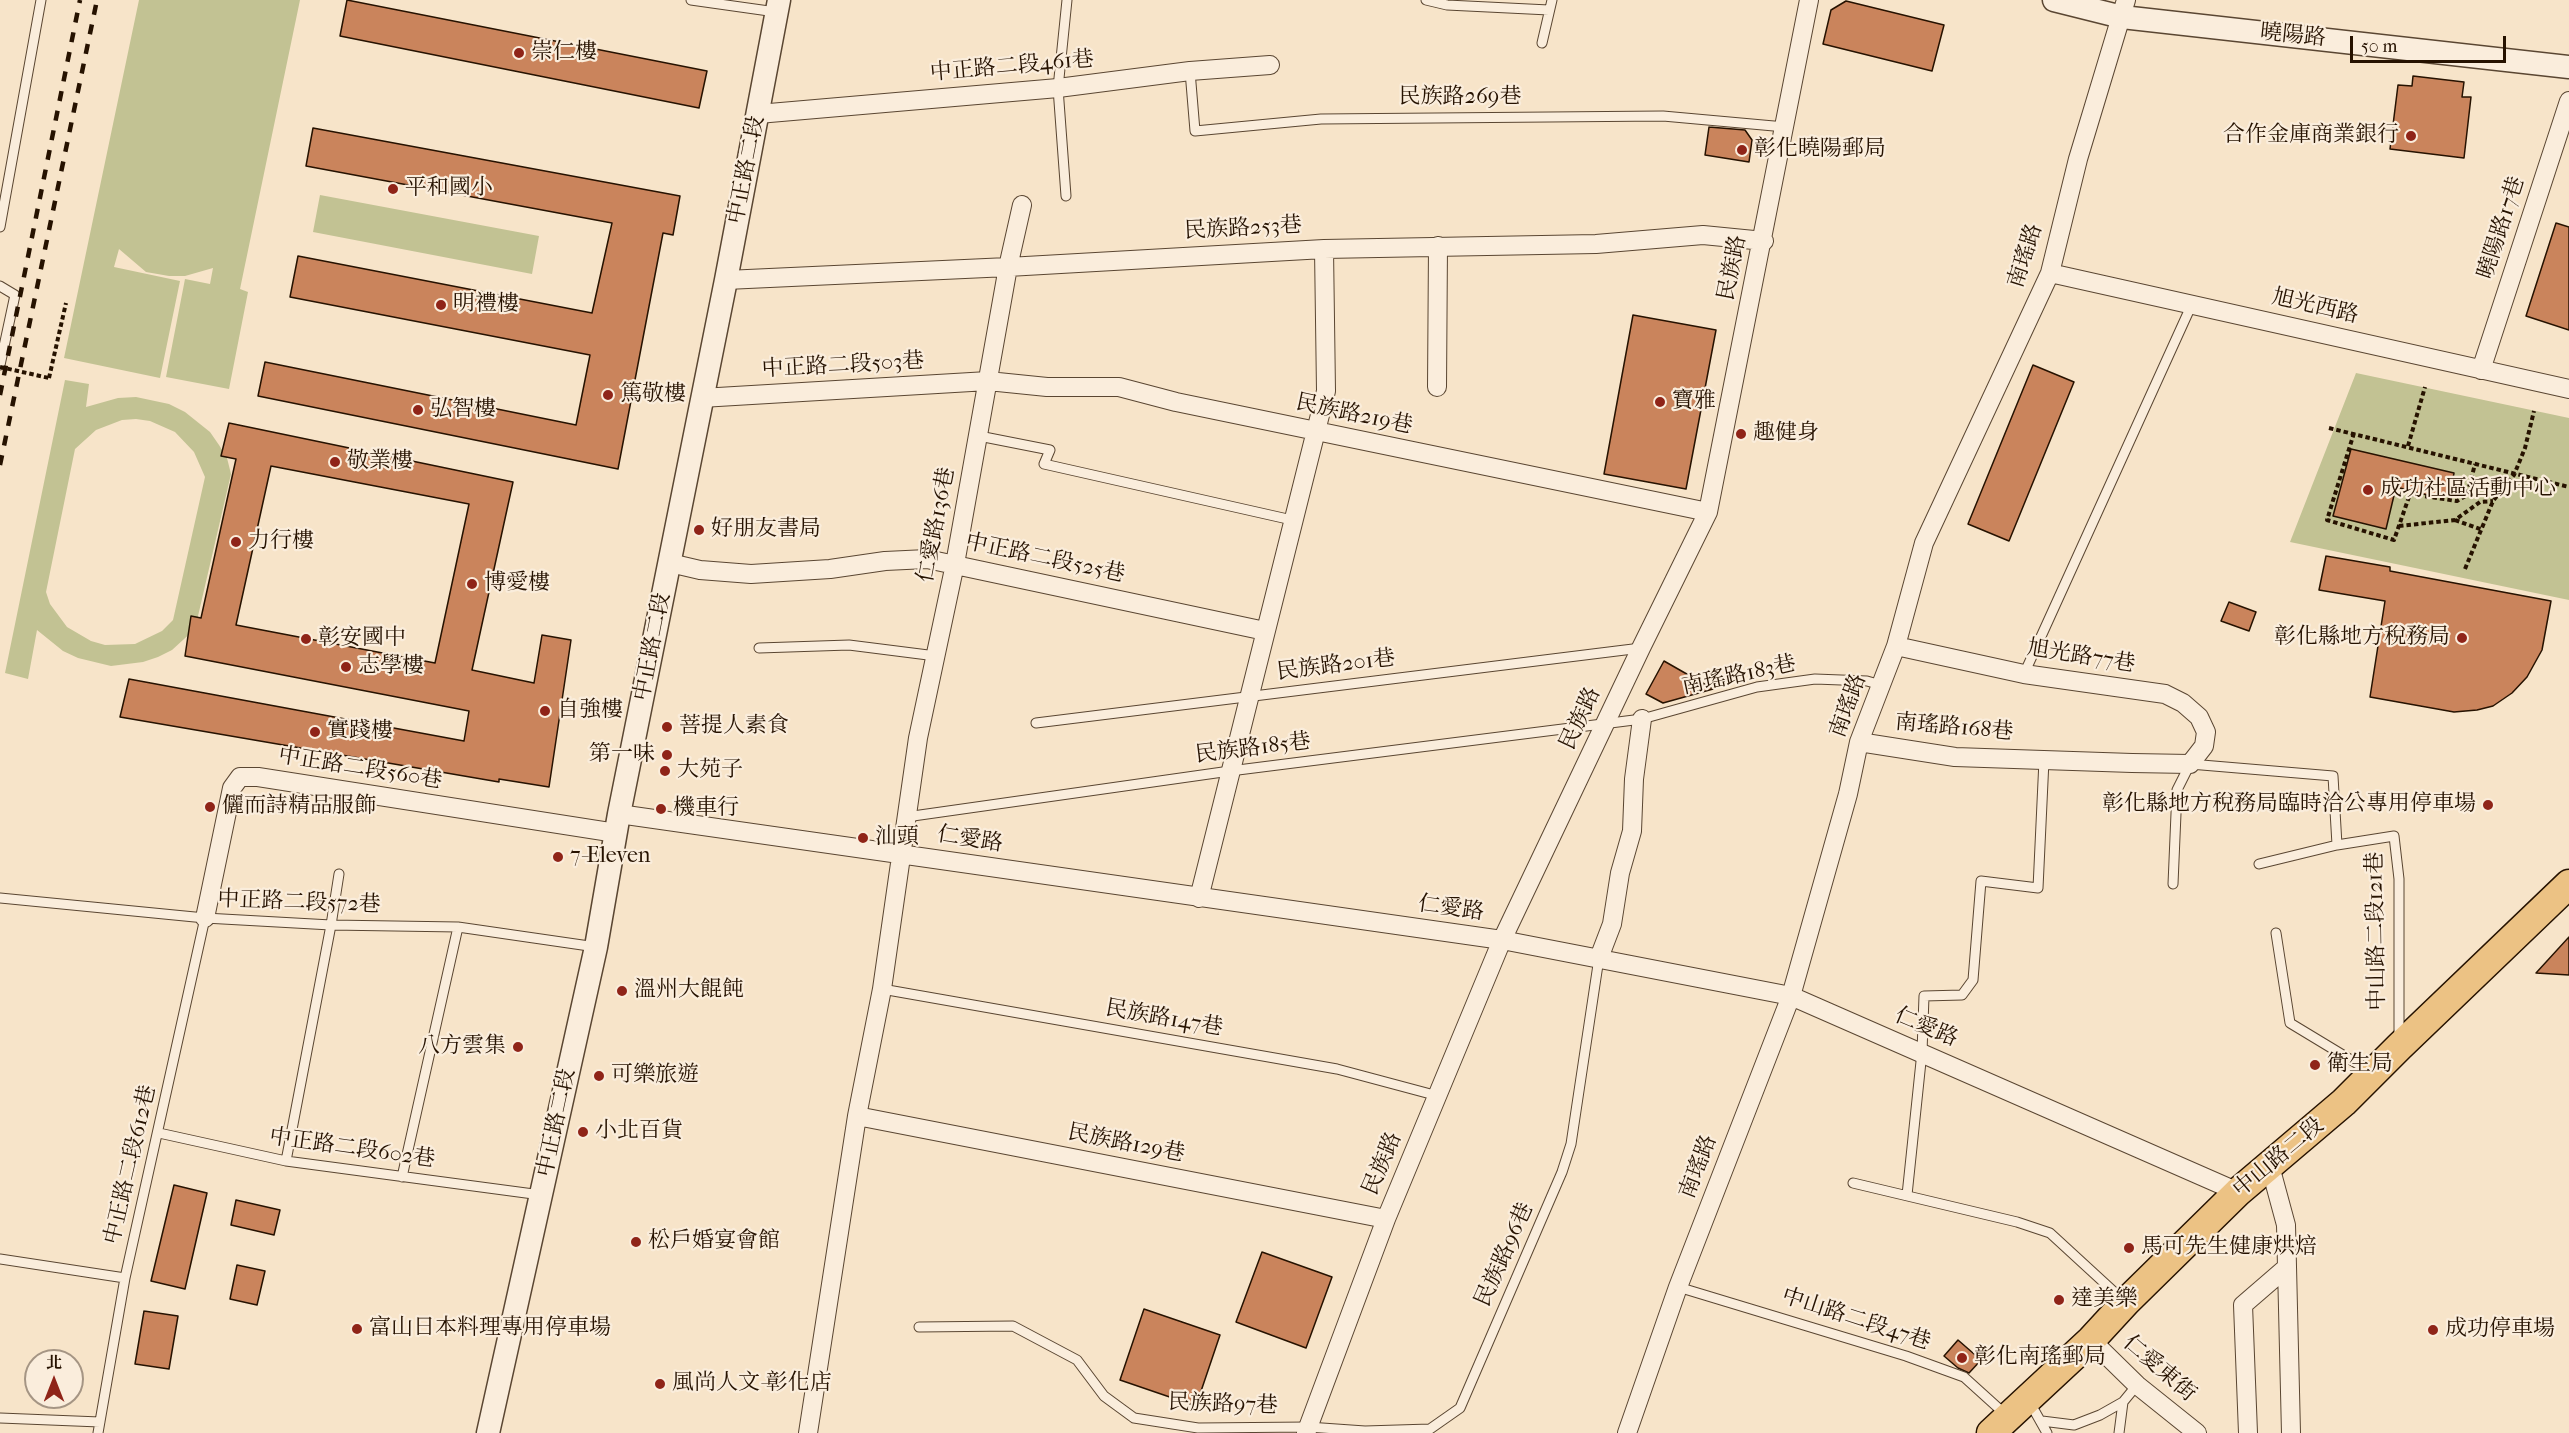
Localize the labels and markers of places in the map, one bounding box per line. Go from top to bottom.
place label: 崇仁樓 [531,40,597,66]
marker: 崇仁樓 [512,46,526,60]
place label: 合作金庫商業銀行 [2223,123,2399,149]
marker: 合作金庫商業銀行 [2404,129,2418,143]
place label: 彰化曉陽郵局 [1754,137,1886,163]
marker: 彰化曉陽郵局 [1735,143,1749,157]
place label: 平和國小 [405,176,493,202]
marker: 平和國小 [386,182,400,196]
place label: 明禮樓 [453,292,519,318]
marker: 明禮樓 [434,298,448,312]
place label: 篤敬樓 [620,382,686,408]
marker: 篤敬樓 [601,388,615,402]
place label: 寶雅 [1672,389,1716,415]
marker: 寶雅 [1653,395,1667,409]
place label: 弘智樓 [430,397,496,423]
marker: 弘智樓 [411,403,425,417]
place label: 趣健身 [1753,421,1819,447]
marker: 趣健身 [1734,427,1748,441]
place label: 敬業樓 [347,449,413,475]
marker: 敬業樓 [328,455,342,469]
place label: 成功社區活動中心 [2380,477,2556,503]
marker: 成功社區活動中心 [2361,483,2375,497]
place label: 好朋友書局 [711,517,821,543]
marker: 好朋友書局 [692,523,706,537]
place label: 力行樓 [248,529,314,555]
marker: 力行樓 [229,535,243,549]
place label: 博愛樓 [484,571,550,597]
marker: 博愛樓 [465,577,479,591]
place label: 彰化縣地方稅務局 [2274,625,2450,651]
place label: 彰安國中 [318,626,406,652]
marker: 彰化縣地方稅務局 [2455,631,2469,645]
marker: 彰安國中 [299,632,313,646]
place label: 志學樓 [358,654,424,680]
marker: 志學樓 [339,660,353,674]
place label: 自強樓 [557,698,623,724]
marker: 自強樓 [538,704,552,718]
place label: 菩提人素食 [679,714,789,740]
place label: 實踐樓 [327,719,393,745]
marker: 菩提人素食 [660,720,674,734]
marker: 實踐樓 [308,725,322,739]
place label: 第一味 [589,742,655,768]
marker: 第一味 [660,748,674,762]
place label: 大苑子 [677,758,743,784]
marker: 大苑子 [658,764,672,778]
place label: 彰化縣地方稅務局臨時洽公專用停車場 [2102,792,2476,818]
place label: 儷而詩精品服飾 [222,794,376,820]
place label: 機車行 [673,796,739,822]
marker: 彰化縣地方稅務局臨時洽公專用停車場 [2481,798,2495,812]
marker: 儷而詩精品服飾 [203,800,217,814]
marker: 機車行 [654,802,668,816]
place label: 汕頭 [875,825,919,851]
marker: 汕頭 [856,831,870,845]
place label: 7-Eleven [570,844,651,870]
marker: 7-Eleven [551,850,565,864]
place label: 溫州大餛飩 [634,978,744,1004]
marker: 溫州大餛飩 [615,984,629,998]
place label: 八方雲集 [418,1034,506,1060]
marker: 八方雲集 [511,1040,525,1054]
place label: 衛生局 [2327,1052,2393,1078]
marker: 衛生局 [2308,1058,2322,1072]
place label: 可樂旅遊 [611,1063,699,1089]
marker: 可樂旅遊 [592,1069,606,1083]
place label: 小北百貨 [595,1119,683,1145]
marker: 小北百貨 [576,1125,590,1139]
place label: 松戶婚宴會館 [648,1229,780,1255]
marker: 松戶婚宴會館 [629,1235,643,1249]
place label: 馬可先生健康烘焙 [2141,1235,2317,1261]
marker: 馬可先生健康烘焙 [2122,1241,2136,1255]
place label: 達美樂 [2071,1287,2137,1313]
marker: 達美樂 [2052,1293,2066,1307]
place label: 富山日本料理專用停車場 [369,1316,611,1342]
place label: 成功停車場 [2445,1317,2555,1343]
marker: 富山日本料理專用停車場 [350,1322,364,1336]
marker: 成功停車場 [2426,1323,2440,1337]
place label: 彰化南瑤郵局 [1974,1345,2106,1371]
marker: 彰化南瑤郵局 [1955,1351,1969,1365]
place label: 風尚人文-彰化店 [672,1371,832,1397]
marker: 風尚人文-彰化店 [653,1377,667,1391]

